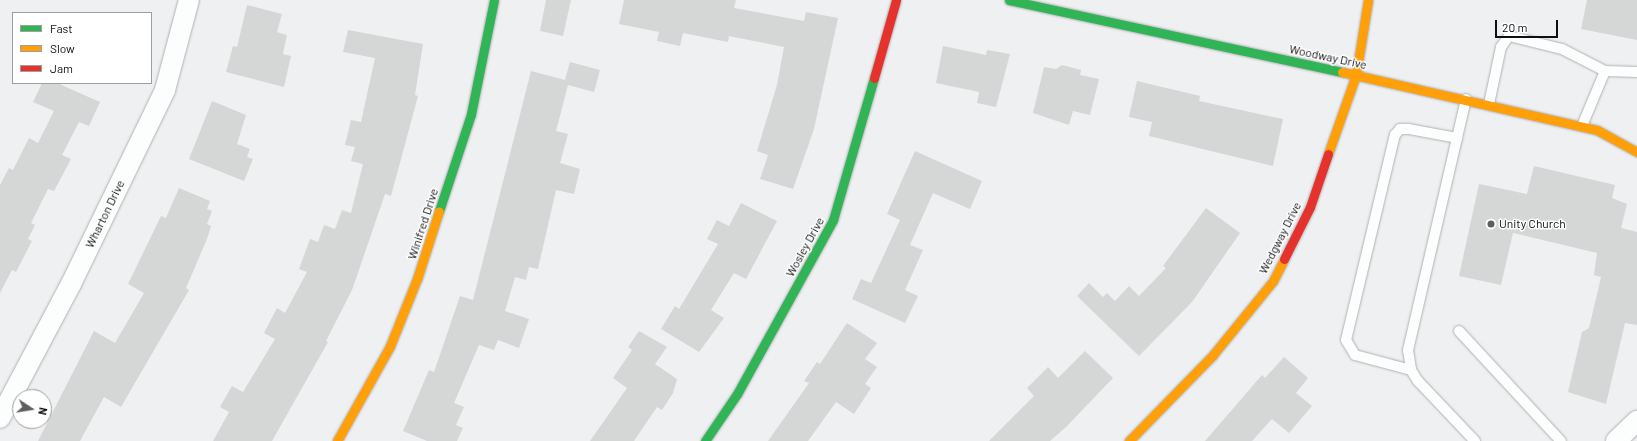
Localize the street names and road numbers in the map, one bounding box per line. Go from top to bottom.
street label: Woodway Drive [1288,42,1368,72]
street label: Wharton Drive [82,178,128,250]
street label: Winifred Drive [405,187,441,261]
street label: Wedgway Drive [1256,200,1304,276]
street label: Wosley Drive [783,215,827,279]

